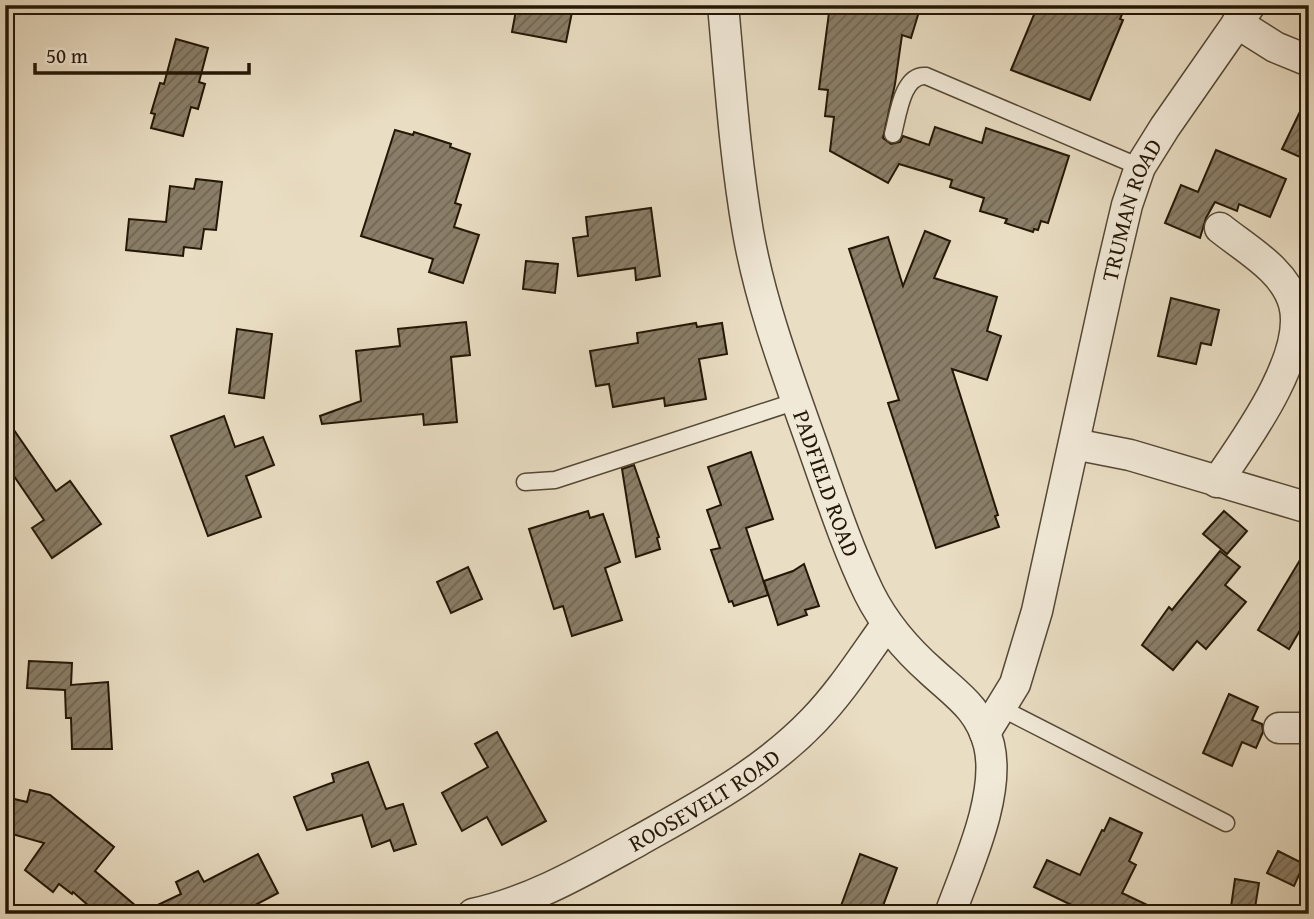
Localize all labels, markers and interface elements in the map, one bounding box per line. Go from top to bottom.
scale bar [35,32,248,76]
text: 50 m [46,40,88,71]
street label: TRUMAN ROAD [1093,132,1170,285]
street label: PADFIELD ROAD [785,405,868,561]
street label: ROOSEVELT ROAD [622,740,787,859]

